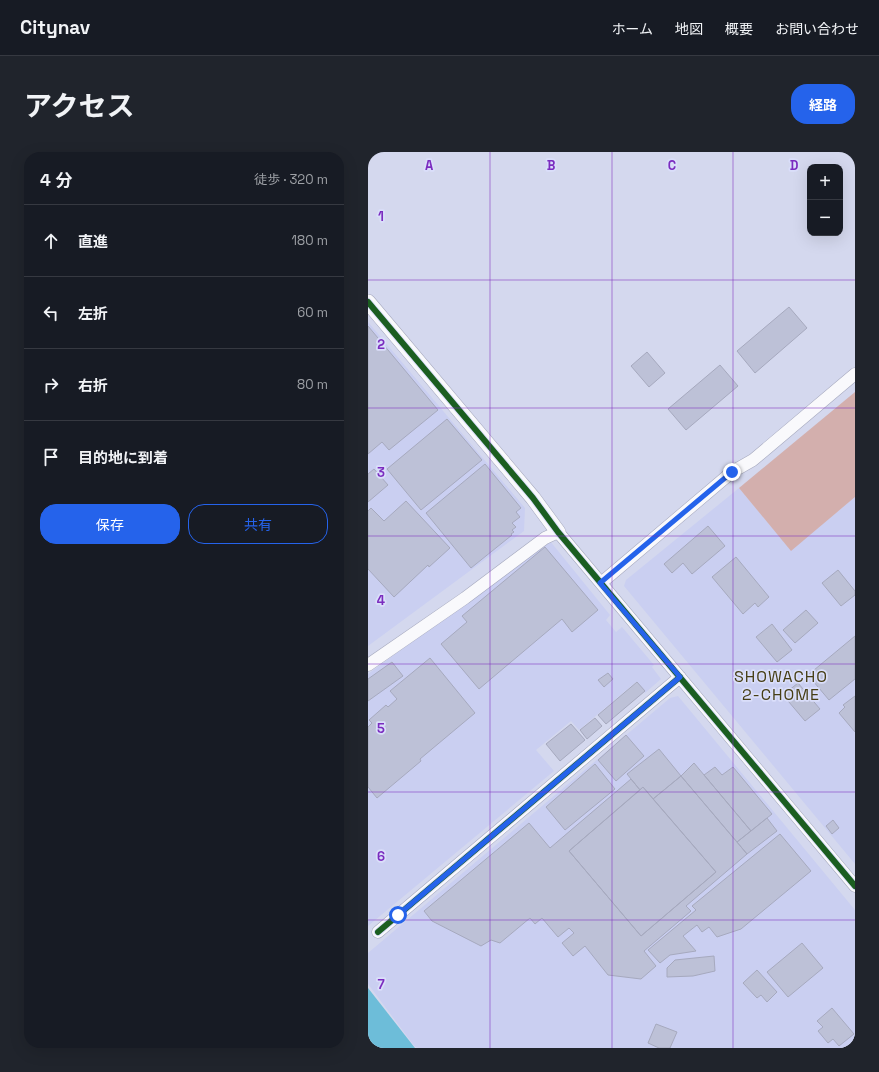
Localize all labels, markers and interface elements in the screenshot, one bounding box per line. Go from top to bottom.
text: Citynav [20,15,90,40]
text: ホーム [611,20,653,38]
text: 地図 [675,20,703,38]
text: 概要 [725,20,753,38]
text: お問い合わせ [775,20,859,38]
button: 経路 [791,84,855,124]
text: アクセス [24,88,135,124]
text: A [425,157,434,174]
text: B [547,157,556,174]
text: C [668,157,676,174]
text: D [790,157,799,174]
map controls [807,164,843,236]
button: + [807,164,843,200]
text: 4 分 [40,169,72,191]
text: 徒歩 · 320 m [254,171,328,188]
button: − [807,200,843,236]
text: 1 [378,208,384,225]
icon: ahead [40,230,62,252]
text: 直進 [78,232,108,251]
text: 180 m [292,232,328,249]
icon: left [40,302,62,324]
text: 左折 [78,304,108,323]
text: 60 m [297,304,328,321]
text: 2 [377,336,385,353]
icon: right [40,374,62,396]
text: 右折 [78,376,108,395]
text: 80 m [297,376,328,393]
icon: arrive [40,446,62,468]
text: 目的地に到着 [78,448,168,467]
route end [723,463,741,481]
text: 3 [377,464,385,481]
button: 保存 [40,504,180,544]
button: 共有 [188,504,328,544]
text: 4 [377,592,385,609]
district label: SHOWACHO 2-CHOME [734,666,828,705]
text: 5 [377,720,385,737]
text: 6 [377,848,385,865]
route start [389,906,407,924]
text: 7 [377,976,385,993]

